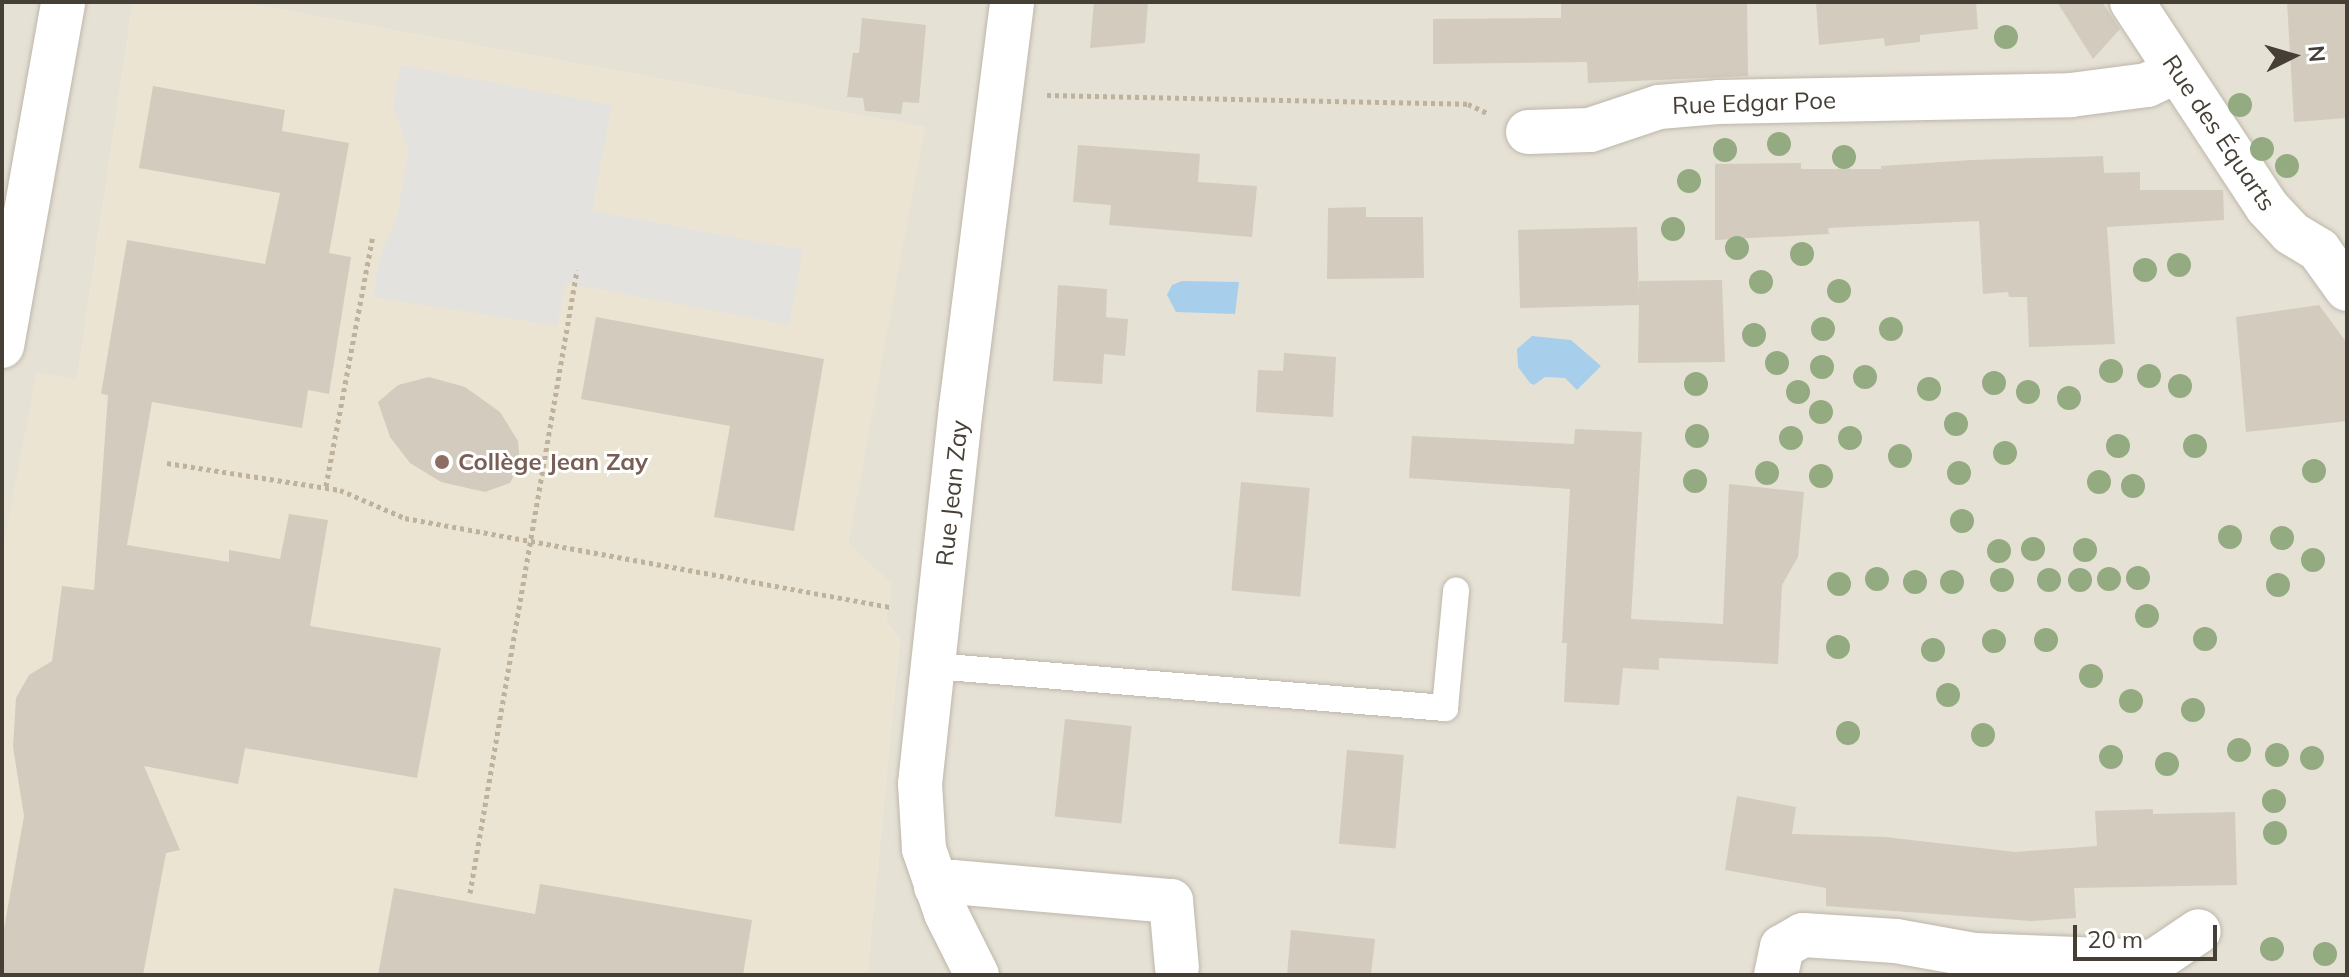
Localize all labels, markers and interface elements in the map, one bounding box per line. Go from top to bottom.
north arrow [2253,16,2333,96]
text: N [2302,44,2332,63]
street label: Rue des Équarts [2156,50,2282,216]
street label: Rue Edgar Poe [1672,86,1836,120]
street label: Rue Jean Zay [930,419,974,567]
place label: Collège Jean Zay [458,448,648,476]
marker: Collège Jean Zay [433,453,451,471]
scale bar [2077,909,2221,959]
text: 20 m [2087,924,2143,954]

